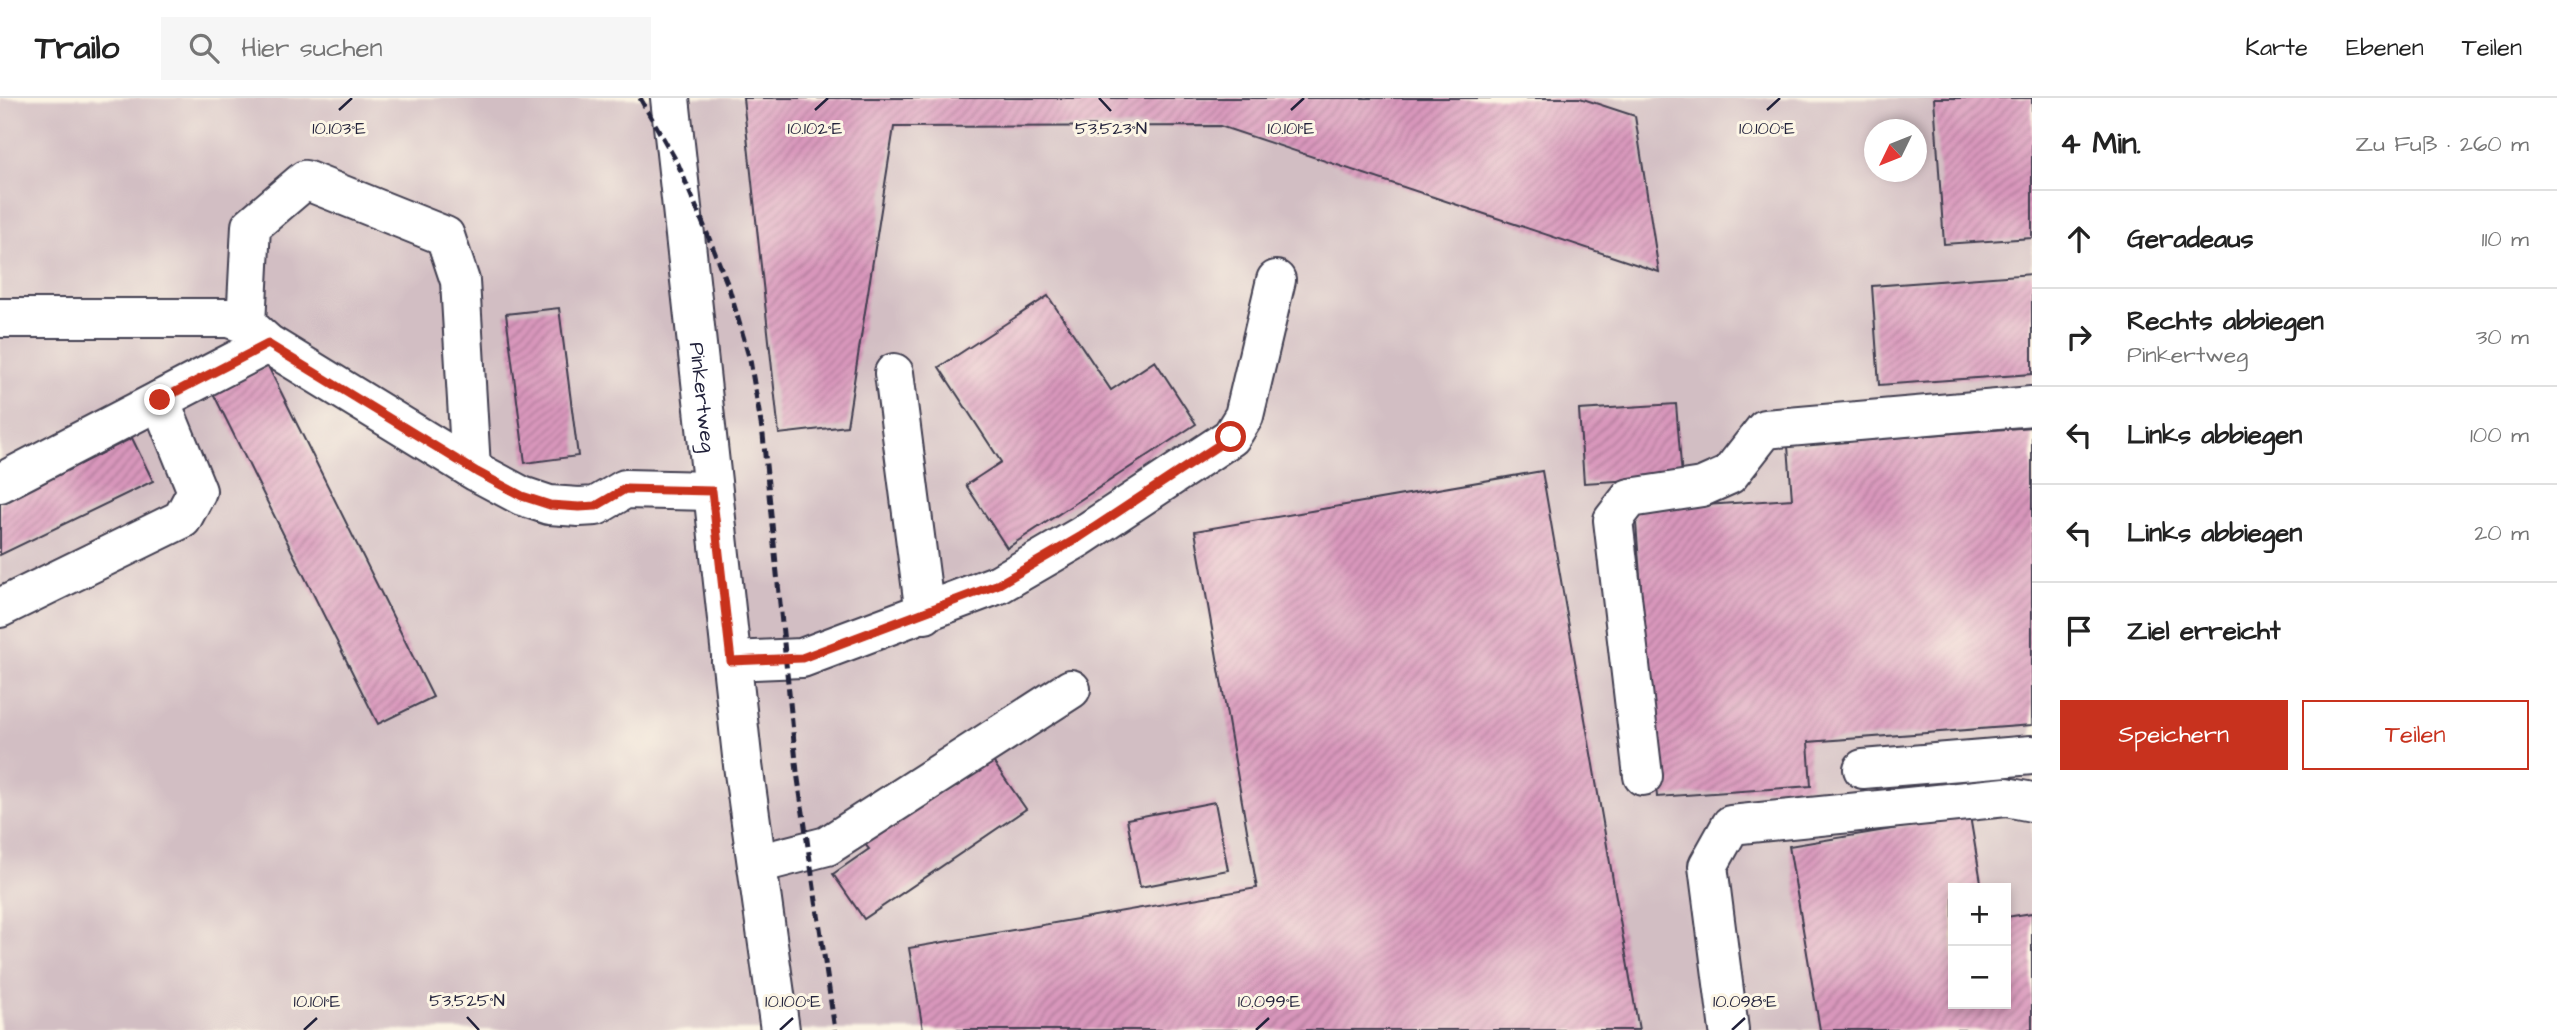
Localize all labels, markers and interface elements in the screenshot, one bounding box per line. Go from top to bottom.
search box [161,17,651,80]
text: Trailo [35,25,119,71]
icon: search [185,29,223,67]
text: Hier suchen [241,30,382,66]
text: Karte [2245,31,2308,65]
text: Ebenen [2346,31,2424,65]
text: Teilen [2462,31,2522,65]
text: 10.103°E [312,116,366,141]
text: 10.102°E [788,116,843,141]
text: 53.523°N [1075,116,1147,141]
text: 10.101°E [1268,116,1315,141]
text: 10.100°E [1739,116,1795,141]
north arrow [1864,119,1927,182]
text: 4 Min. [2060,123,2141,165]
text: Zu Fuß · 260 m [2355,128,2529,160]
icon: ahead [2060,220,2098,258]
text: Geradeaus [2127,221,2254,257]
text: 110 m [2481,223,2529,255]
text: Rechts abbiegen [2127,303,2324,339]
icon: right [2060,318,2098,356]
text: 30 m [2476,321,2529,353]
text: Pinkertweg [2127,339,2248,371]
street label: Pinkertweg [682,341,723,454]
route end [144,384,175,415]
icon: left [2060,416,2098,454]
text: Links abbiegen [2127,417,2302,453]
text: 100 m [2470,419,2529,451]
route start [1215,421,1246,452]
icon: left [2060,514,2098,552]
text: Links abbiegen [2127,515,2302,551]
text: 20 m [2474,517,2529,549]
icon: arrive [2060,612,2098,650]
text: Ziel erreicht [2127,613,2281,649]
button: Speichern [2060,700,2288,770]
button: Teilen [2302,700,2529,770]
map controls [1948,883,2011,1009]
button: + [1948,883,2011,946]
button: − [1948,946,2011,1009]
text: 53.525°N [429,988,505,1013]
text: 10.101°E [294,989,341,1014]
text: 10.100°E [765,989,821,1014]
text: 10.099°E [1238,989,1301,1014]
text: 10.098°E [1713,989,1777,1014]

